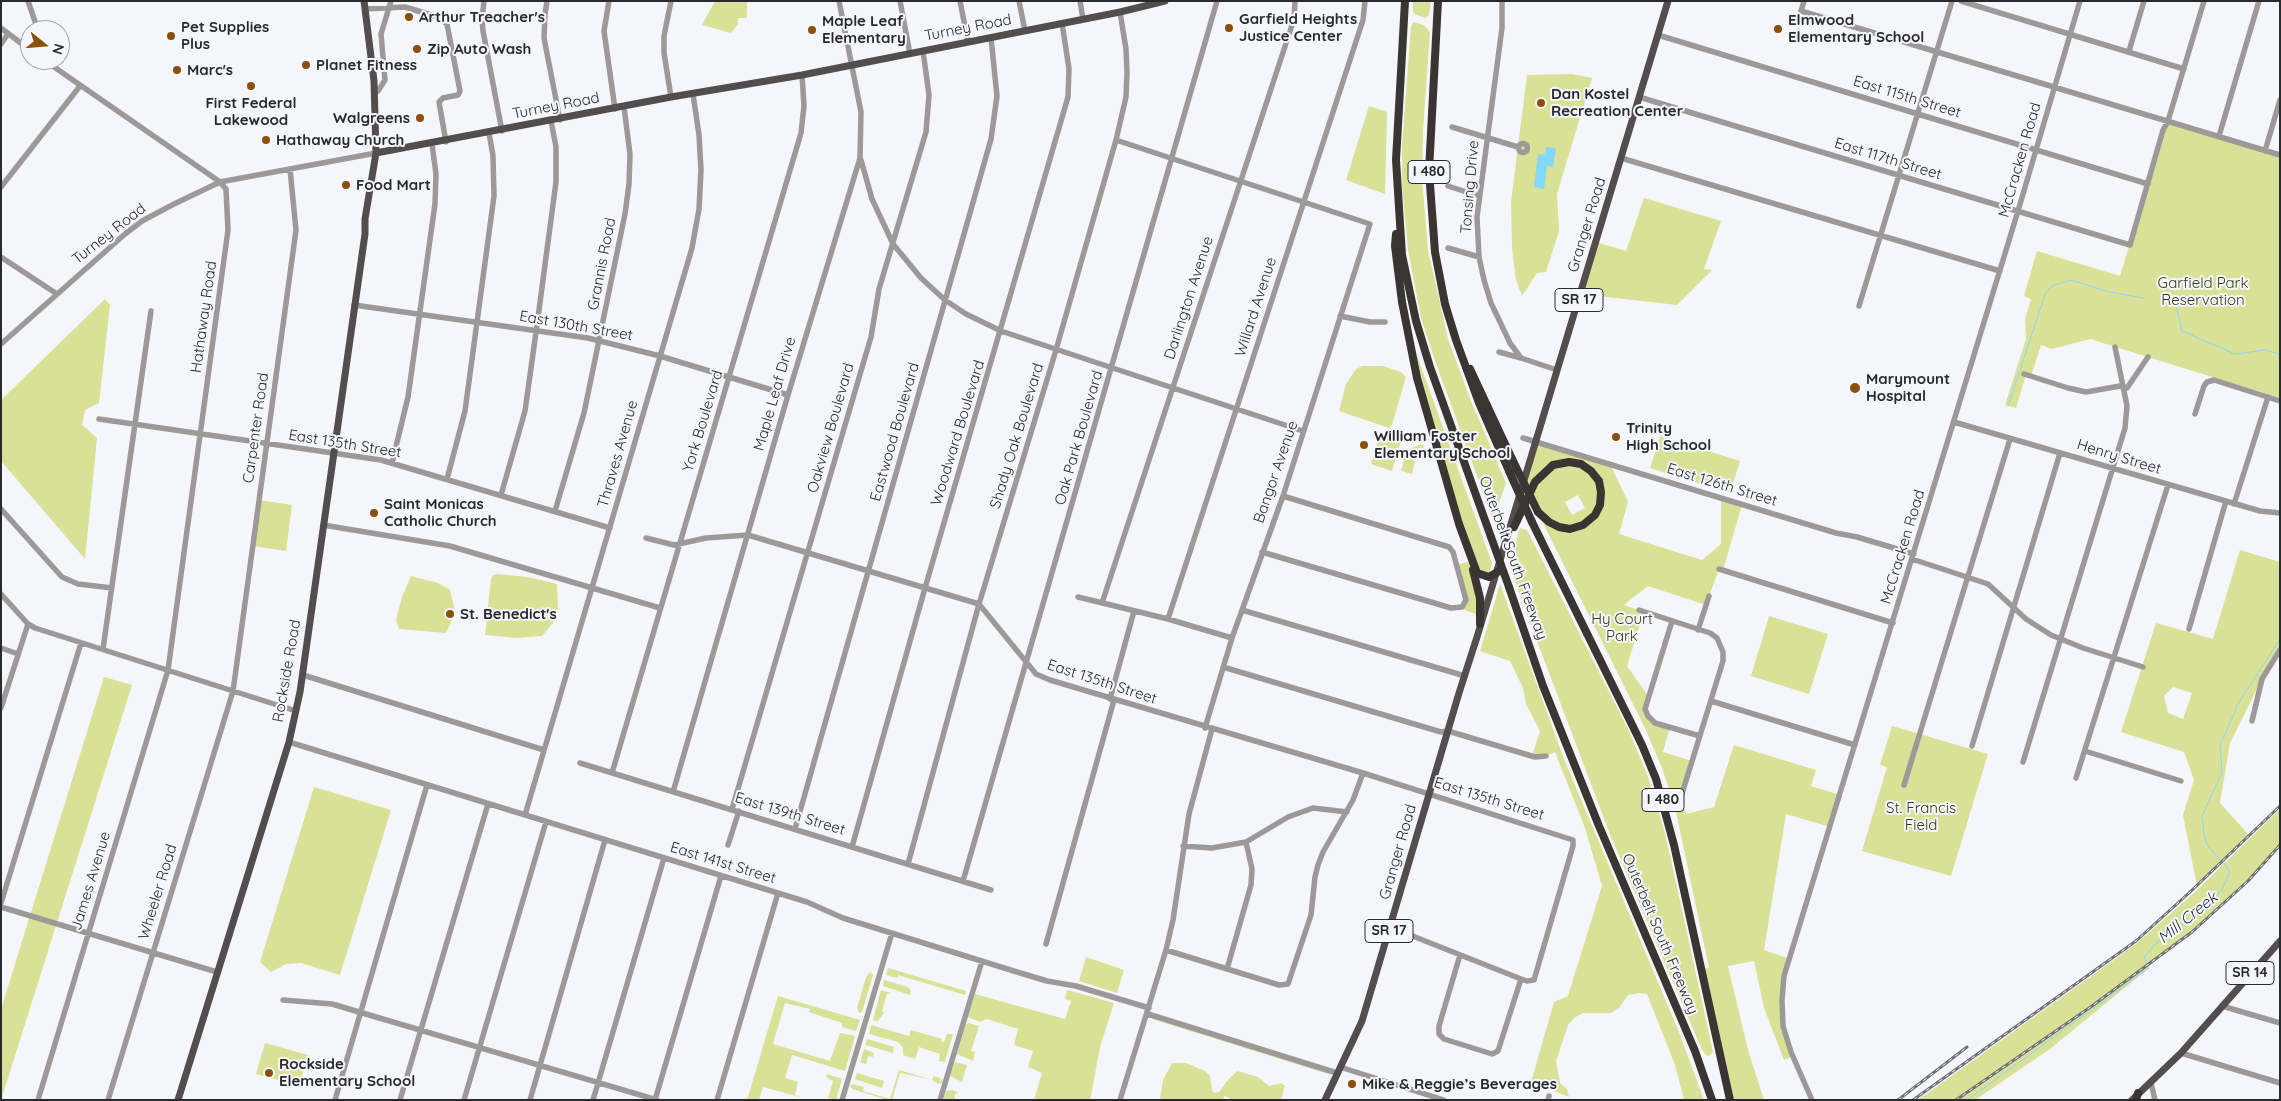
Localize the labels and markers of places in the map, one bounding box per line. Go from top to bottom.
place label: Arthur Treacher's [419,8,545,26]
place label: Garfield Heights Justice Center [1239,10,1357,45]
marker: Arthur Treacher's [403,11,415,23]
place label: Elmwood Elementary School [1788,11,1924,46]
place label: Maple Leaf Elementary [822,12,906,47]
place label: Pet Supplies Plus [181,18,269,53]
marker: Garfield Heights Justice Center [1223,22,1235,34]
marker: Elmwood Elementary School [1772,23,1784,35]
marker: Maple Leaf Elementary [806,24,818,36]
marker: Pet Supplies Plus [165,30,177,42]
place label: Zip Auto Wash [427,40,531,58]
marker: Zip Auto Wash [411,43,423,55]
place label: Planet Fitness [316,56,417,74]
marker: Planet Fitness [300,59,312,71]
place label: Marc's [187,61,233,79]
marker: Marc's [171,64,183,76]
marker: First Federal Lakewood [245,80,257,92]
place label: Dan Kostel Recreation Center [1551,85,1683,120]
place label: First Federal Lakewood [205,94,297,129]
marker: Dan Kostel Recreation Center [1535,97,1547,109]
place label: Walgreens [333,109,410,127]
marker: Walgreens [414,112,426,124]
place label: Hathaway Church [276,131,404,149]
marker: Hathaway Church [260,134,272,146]
place label: Food Mart [356,176,431,194]
marker: Food Mart [340,179,352,191]
place label: Marymount Hospital [1866,370,1950,405]
marker: Marymount Hospital [1848,381,1862,395]
place label: Trinity High School [1626,419,1711,454]
place label: William Foster Elementary School [1374,427,1510,462]
marker: Trinity High School [1610,431,1622,443]
marker: William Foster Elementary School [1358,439,1370,451]
place label: Saint Monicas Catholic Church [384,495,496,530]
marker: Saint Monicas Catholic Church [368,507,380,519]
place label: St. Benedict's [460,605,557,623]
marker: St. Benedict's [444,608,456,620]
place label: Rockside Elementary School [279,1055,415,1090]
marker: Rockside Elementary School [263,1067,275,1079]
place label: Mike & Reggie’s Beverages [1362,1075,1557,1093]
marker: Mike & Reggie’s Beverages [1346,1078,1358,1090]

